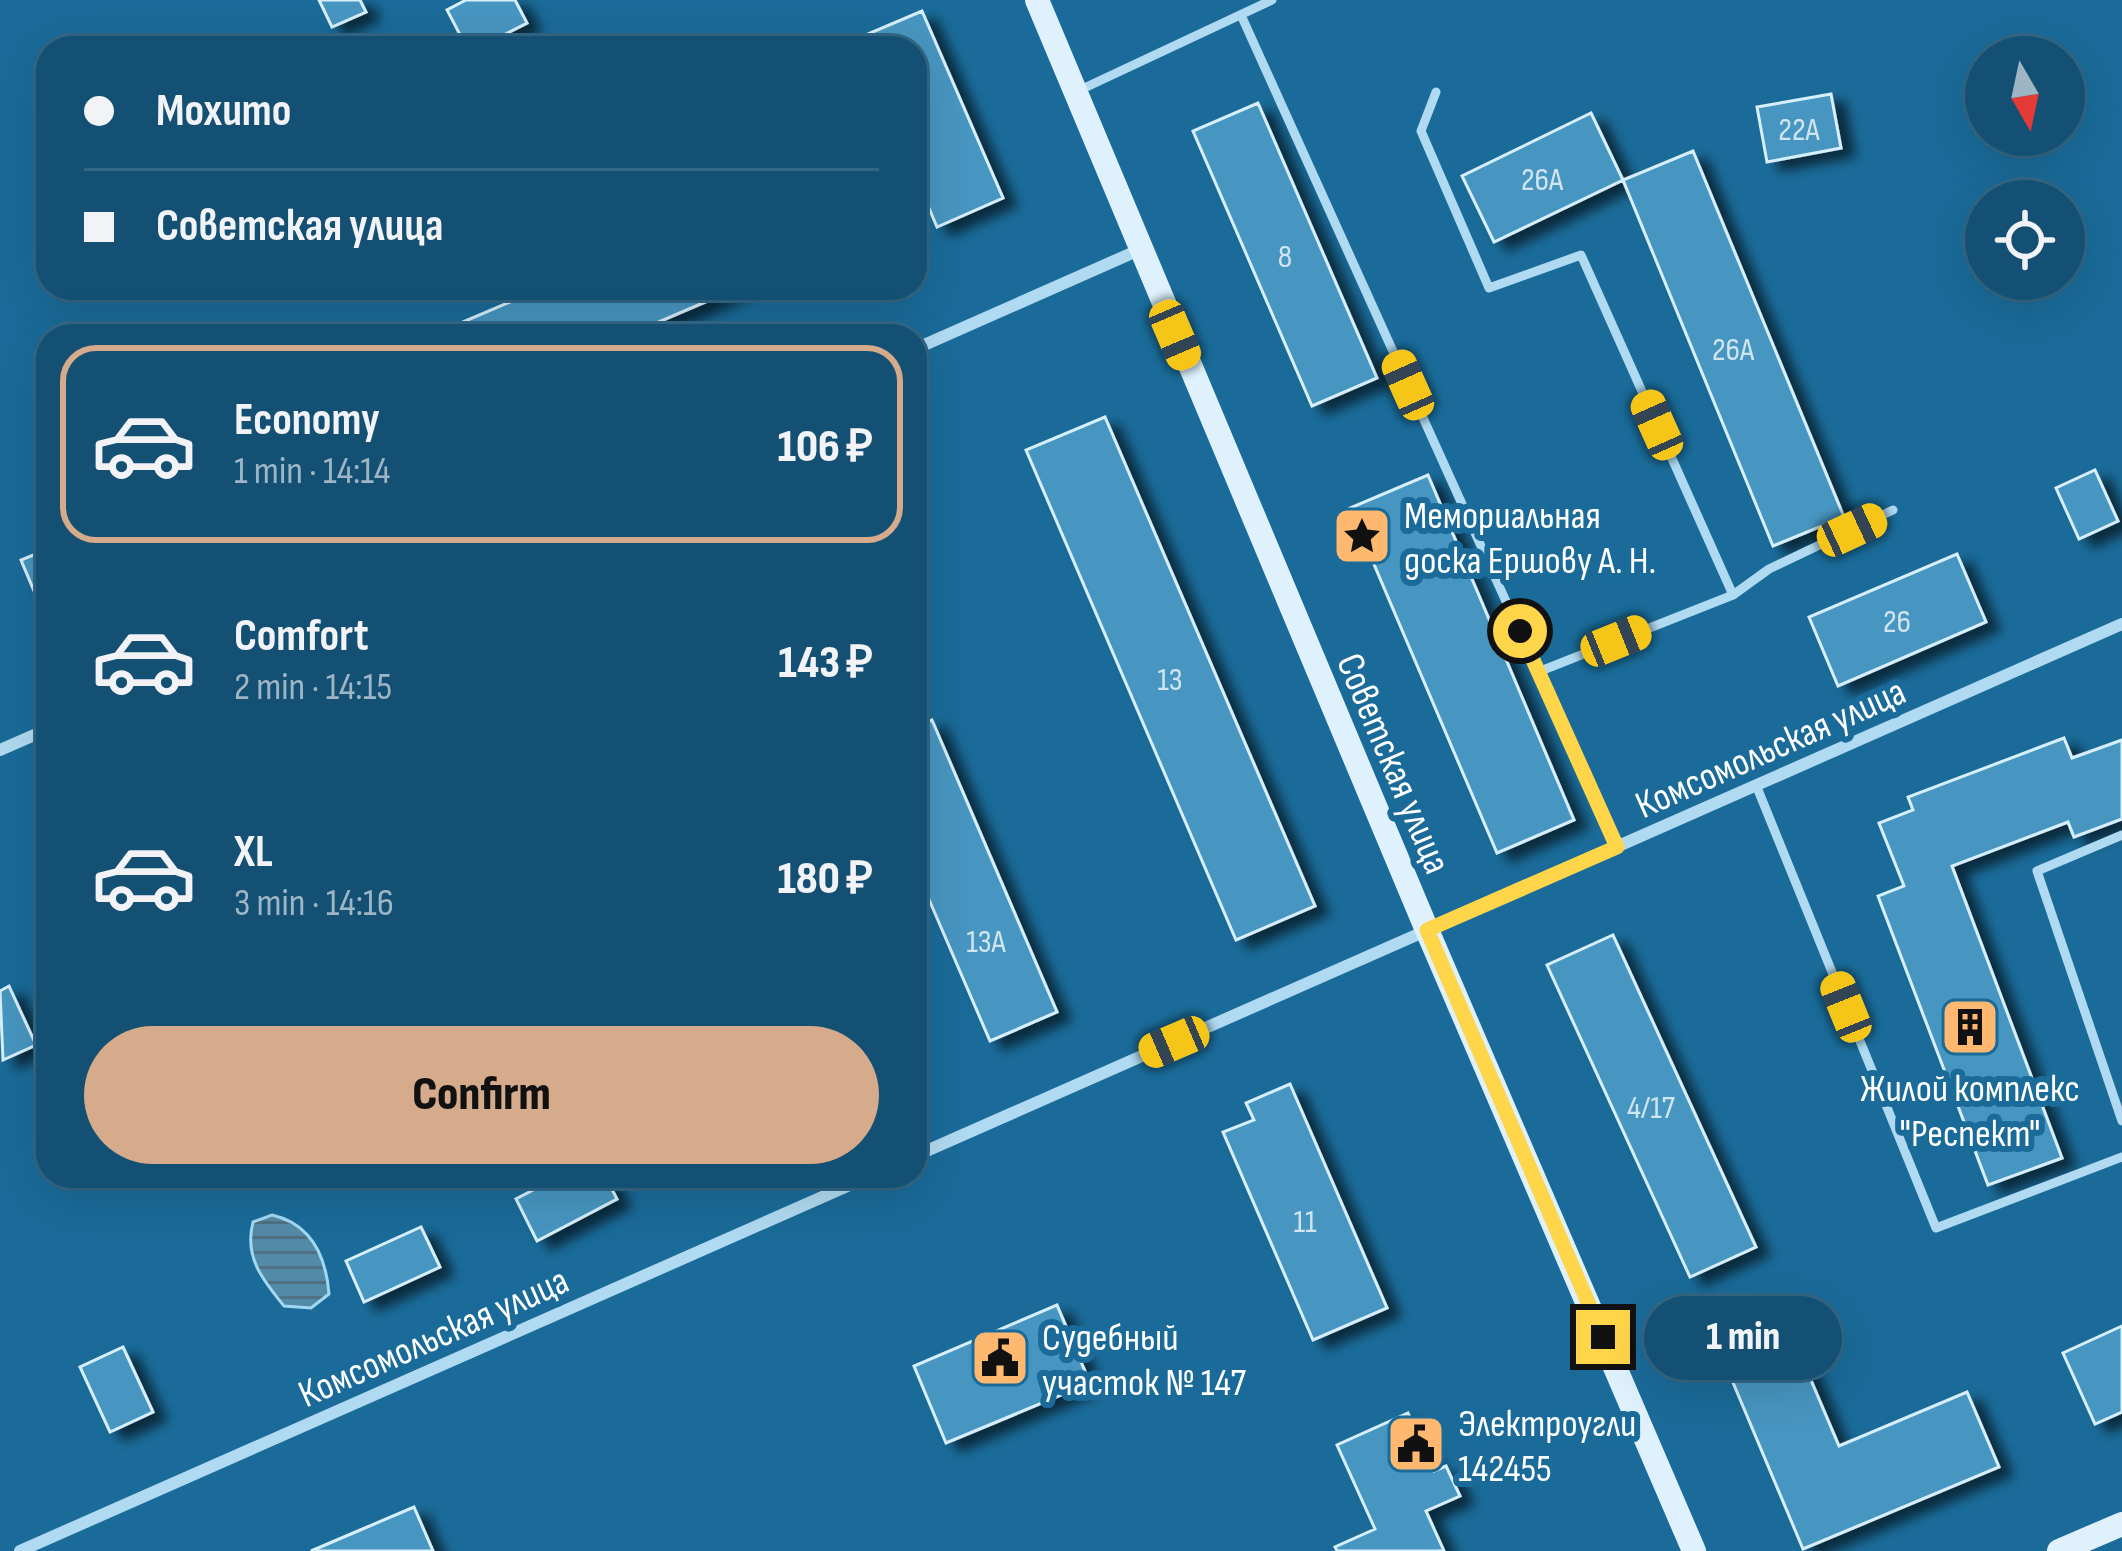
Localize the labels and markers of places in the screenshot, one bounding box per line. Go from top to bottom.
place label: Мемориальная доска Ершову А. Н. [1404,493,1656,585]
place icon: Мемориальная доска Ершову А. Н. [1331,505,1393,567]
building icon: Жилой комплекс "Респект" [1939,996,2001,1058]
place label: Жилой комплекс "Респект" [1860,1066,2080,1158]
place label: Судебный участок № 147 [1042,1315,1246,1407]
public building icon: Судебный участок № 147 [969,1327,1031,1389]
place label: Электроугли 142455 [1458,1401,1636,1493]
public building icon: Электроугли 142455 [1385,1413,1447,1475]

